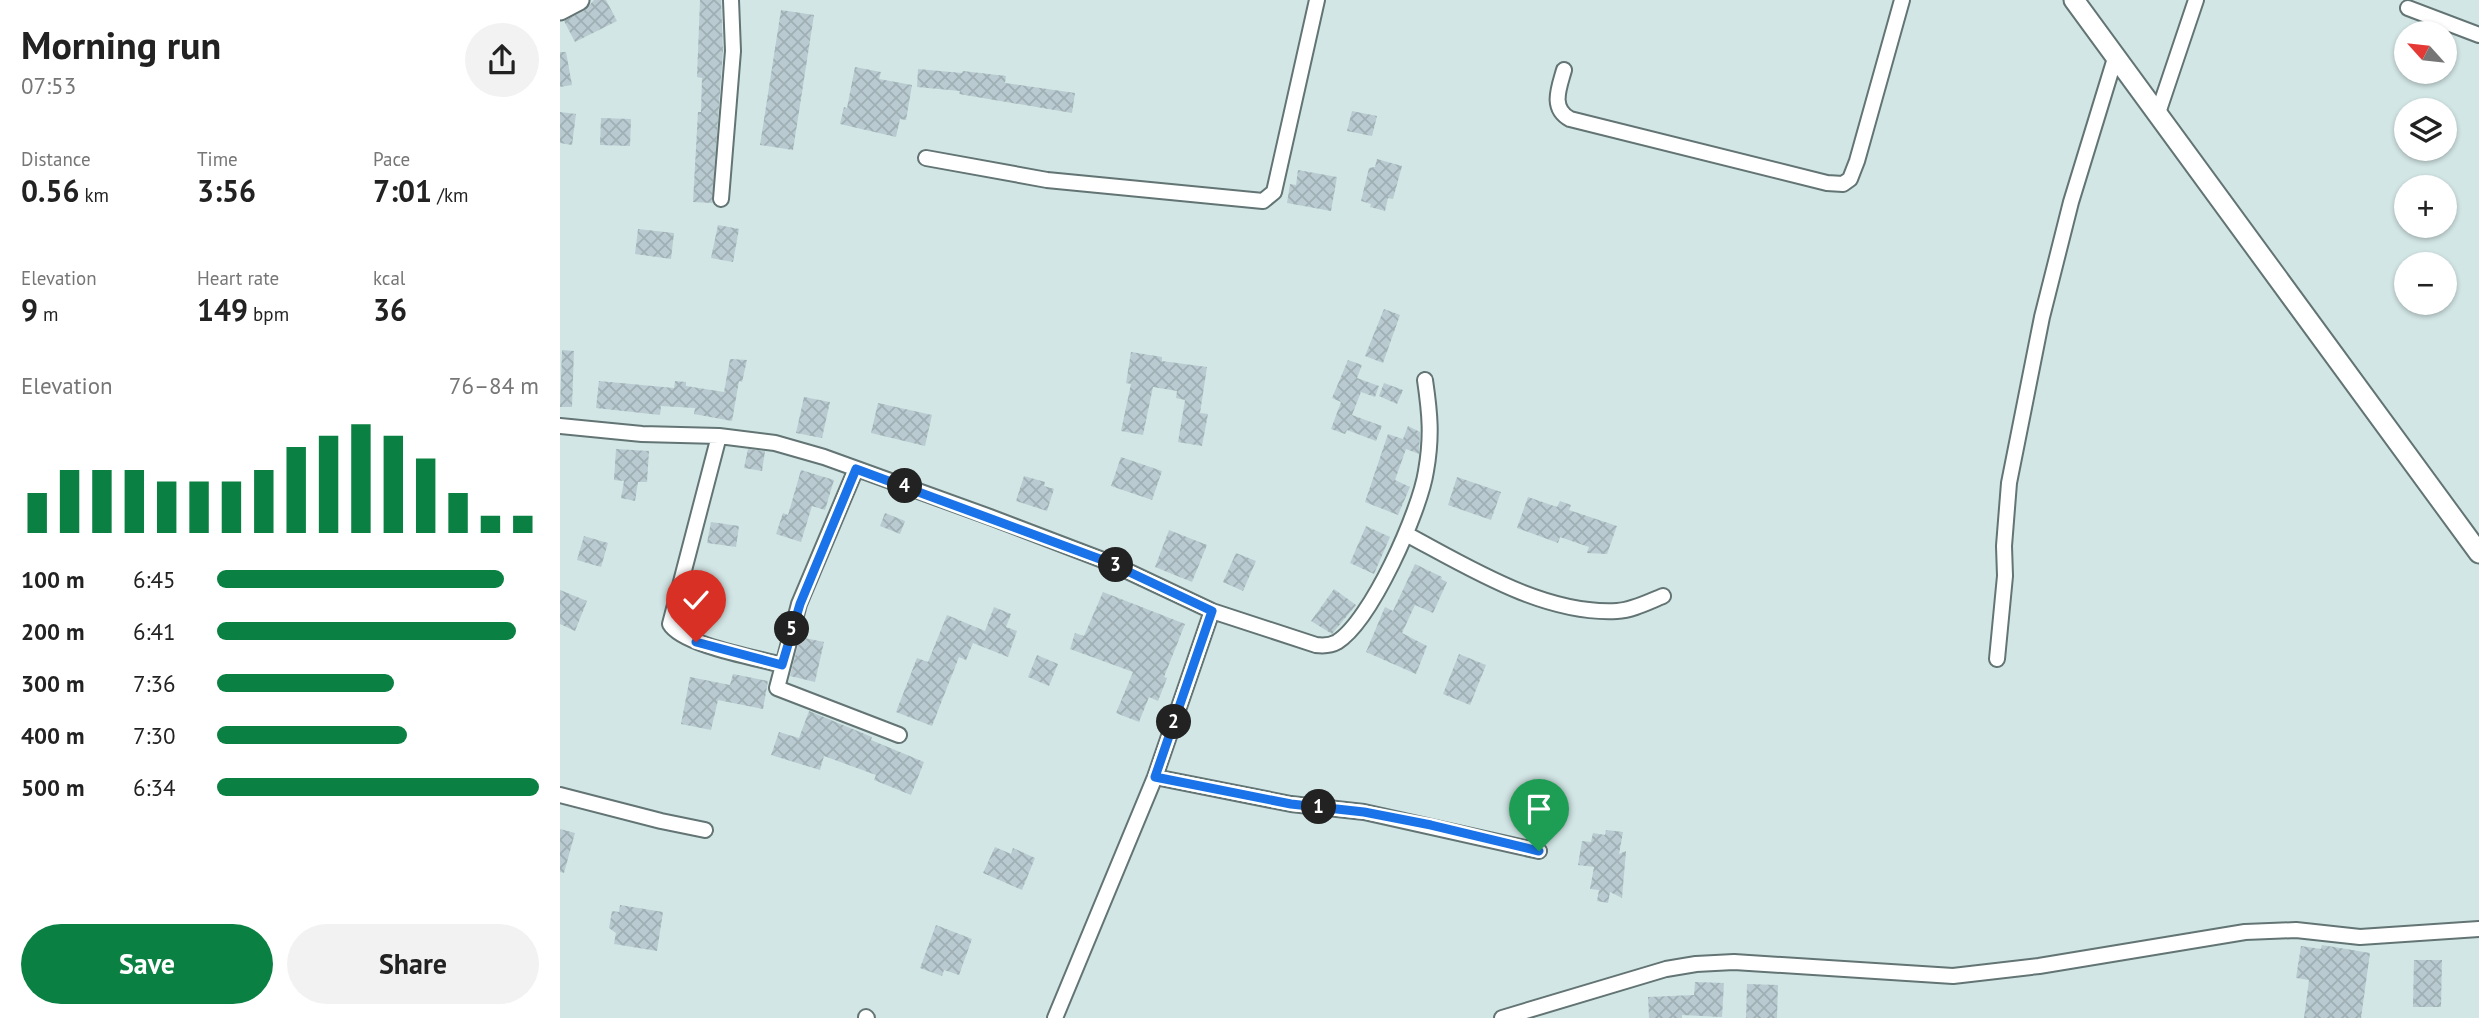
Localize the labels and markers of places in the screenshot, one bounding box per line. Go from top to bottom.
pin: 4 [888,468,922,504]
pin: 3 [1098,548,1134,582]
pin [666,570,726,642]
pin: 5 [775,612,810,646]
pin: 2 [1156,704,1192,740]
pin [1509,779,1569,851]
pin: 1 [1302,790,1336,824]

